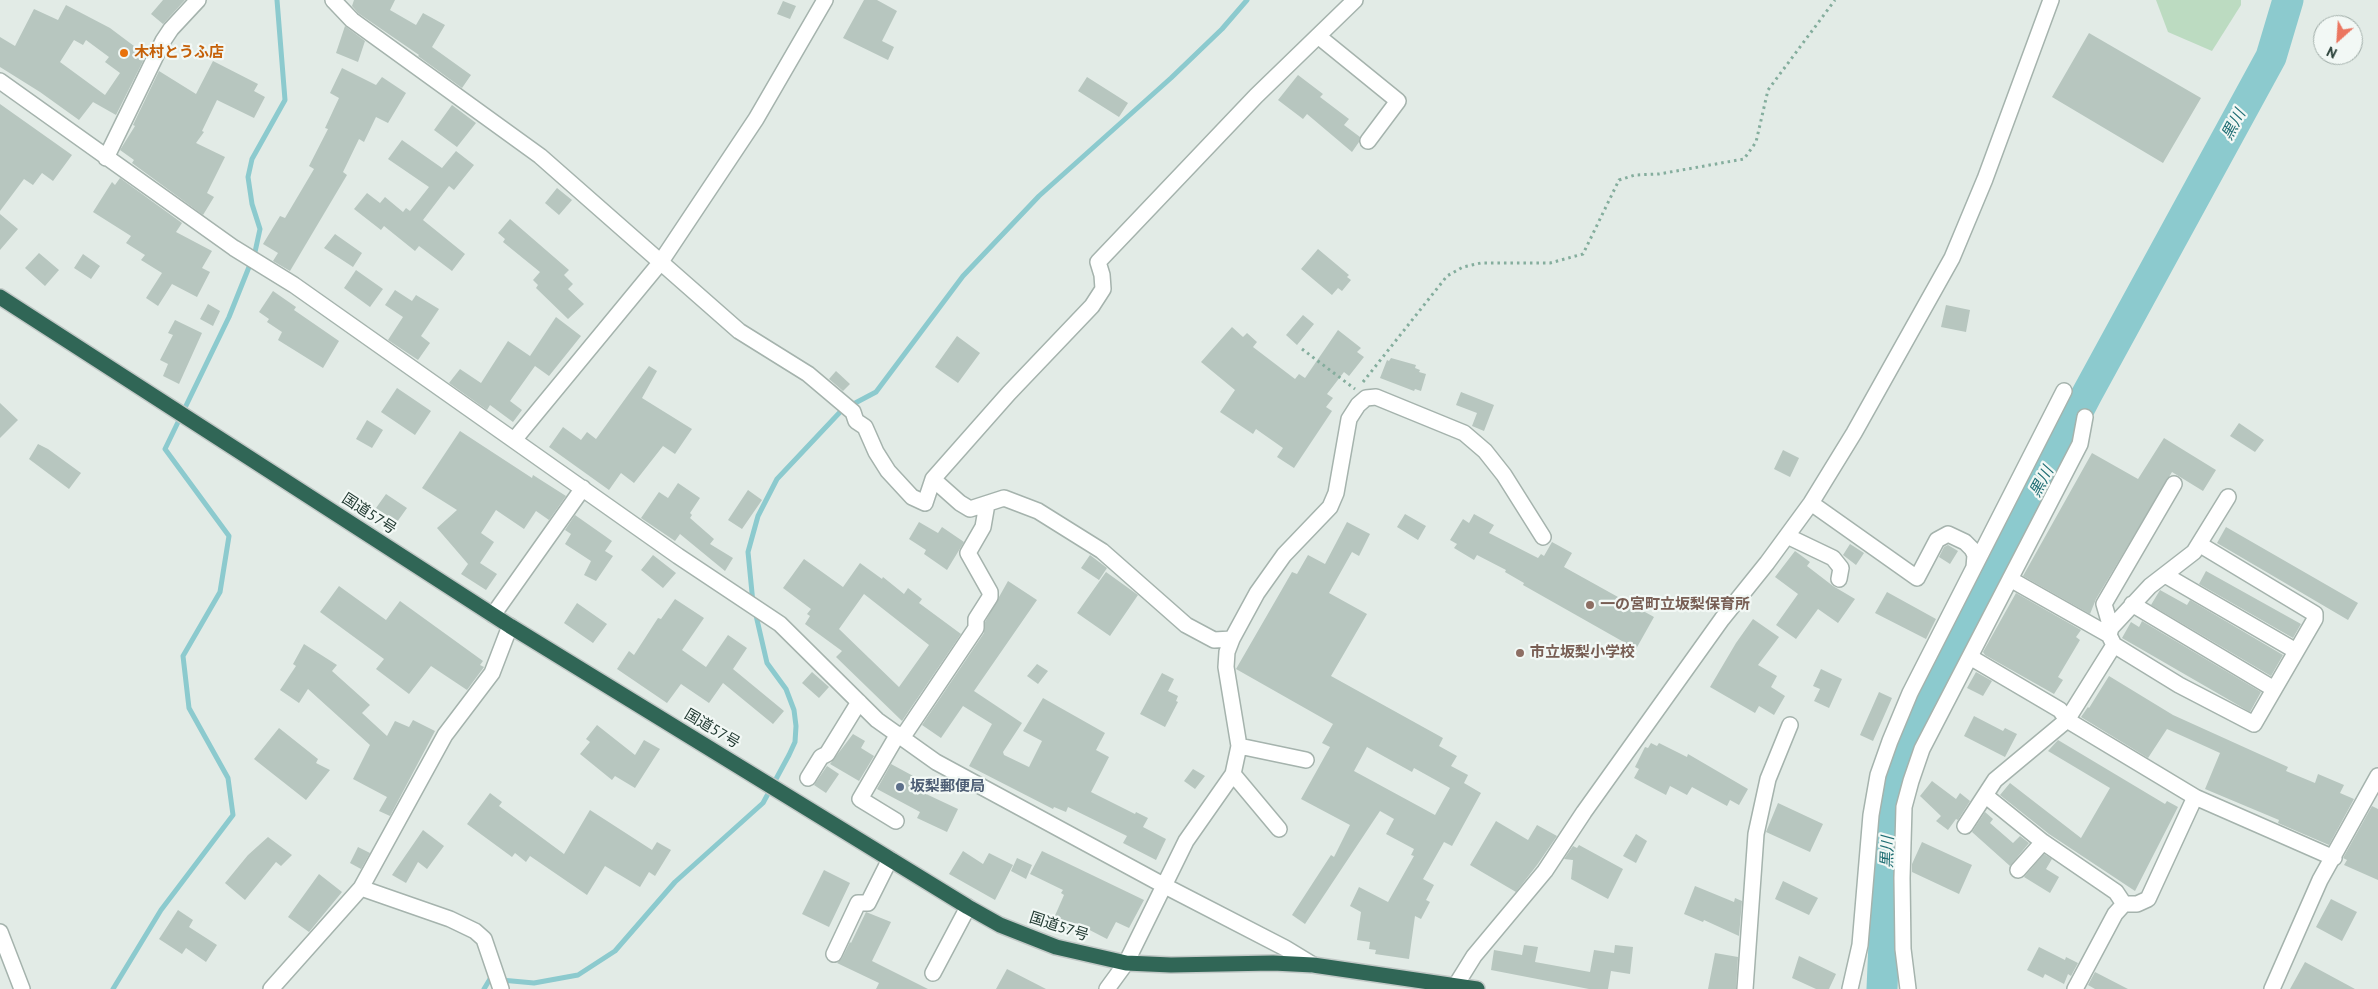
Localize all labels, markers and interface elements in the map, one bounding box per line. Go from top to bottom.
north arrow [2313,15,2363,65]
text: N [2324,42,2340,63]
place label: 木村とうふ店 [134,44,224,62]
marker: 木村とうふ店 [118,47,130,59]
water label: 黒川 [2218,106,2250,144]
water label: 黒川 [2026,463,2058,501]
street label: 国道57号 [338,490,400,538]
place label: 一の宮町立坂梨保育所 [1600,596,1750,614]
marker: 一の宮町立坂梨保育所 [1584,599,1596,611]
place label: 市立坂梨小学校 [1530,644,1635,662]
marker: 市立坂梨小学校 [1514,647,1526,659]
street label: 国道57号 [681,705,743,753]
place label: 坂梨郵便局 [910,778,985,796]
marker: 坂梨郵便局 [894,781,906,793]
water label: 黒川 [1878,836,1898,868]
street label: 国道57号 [1027,909,1091,945]

